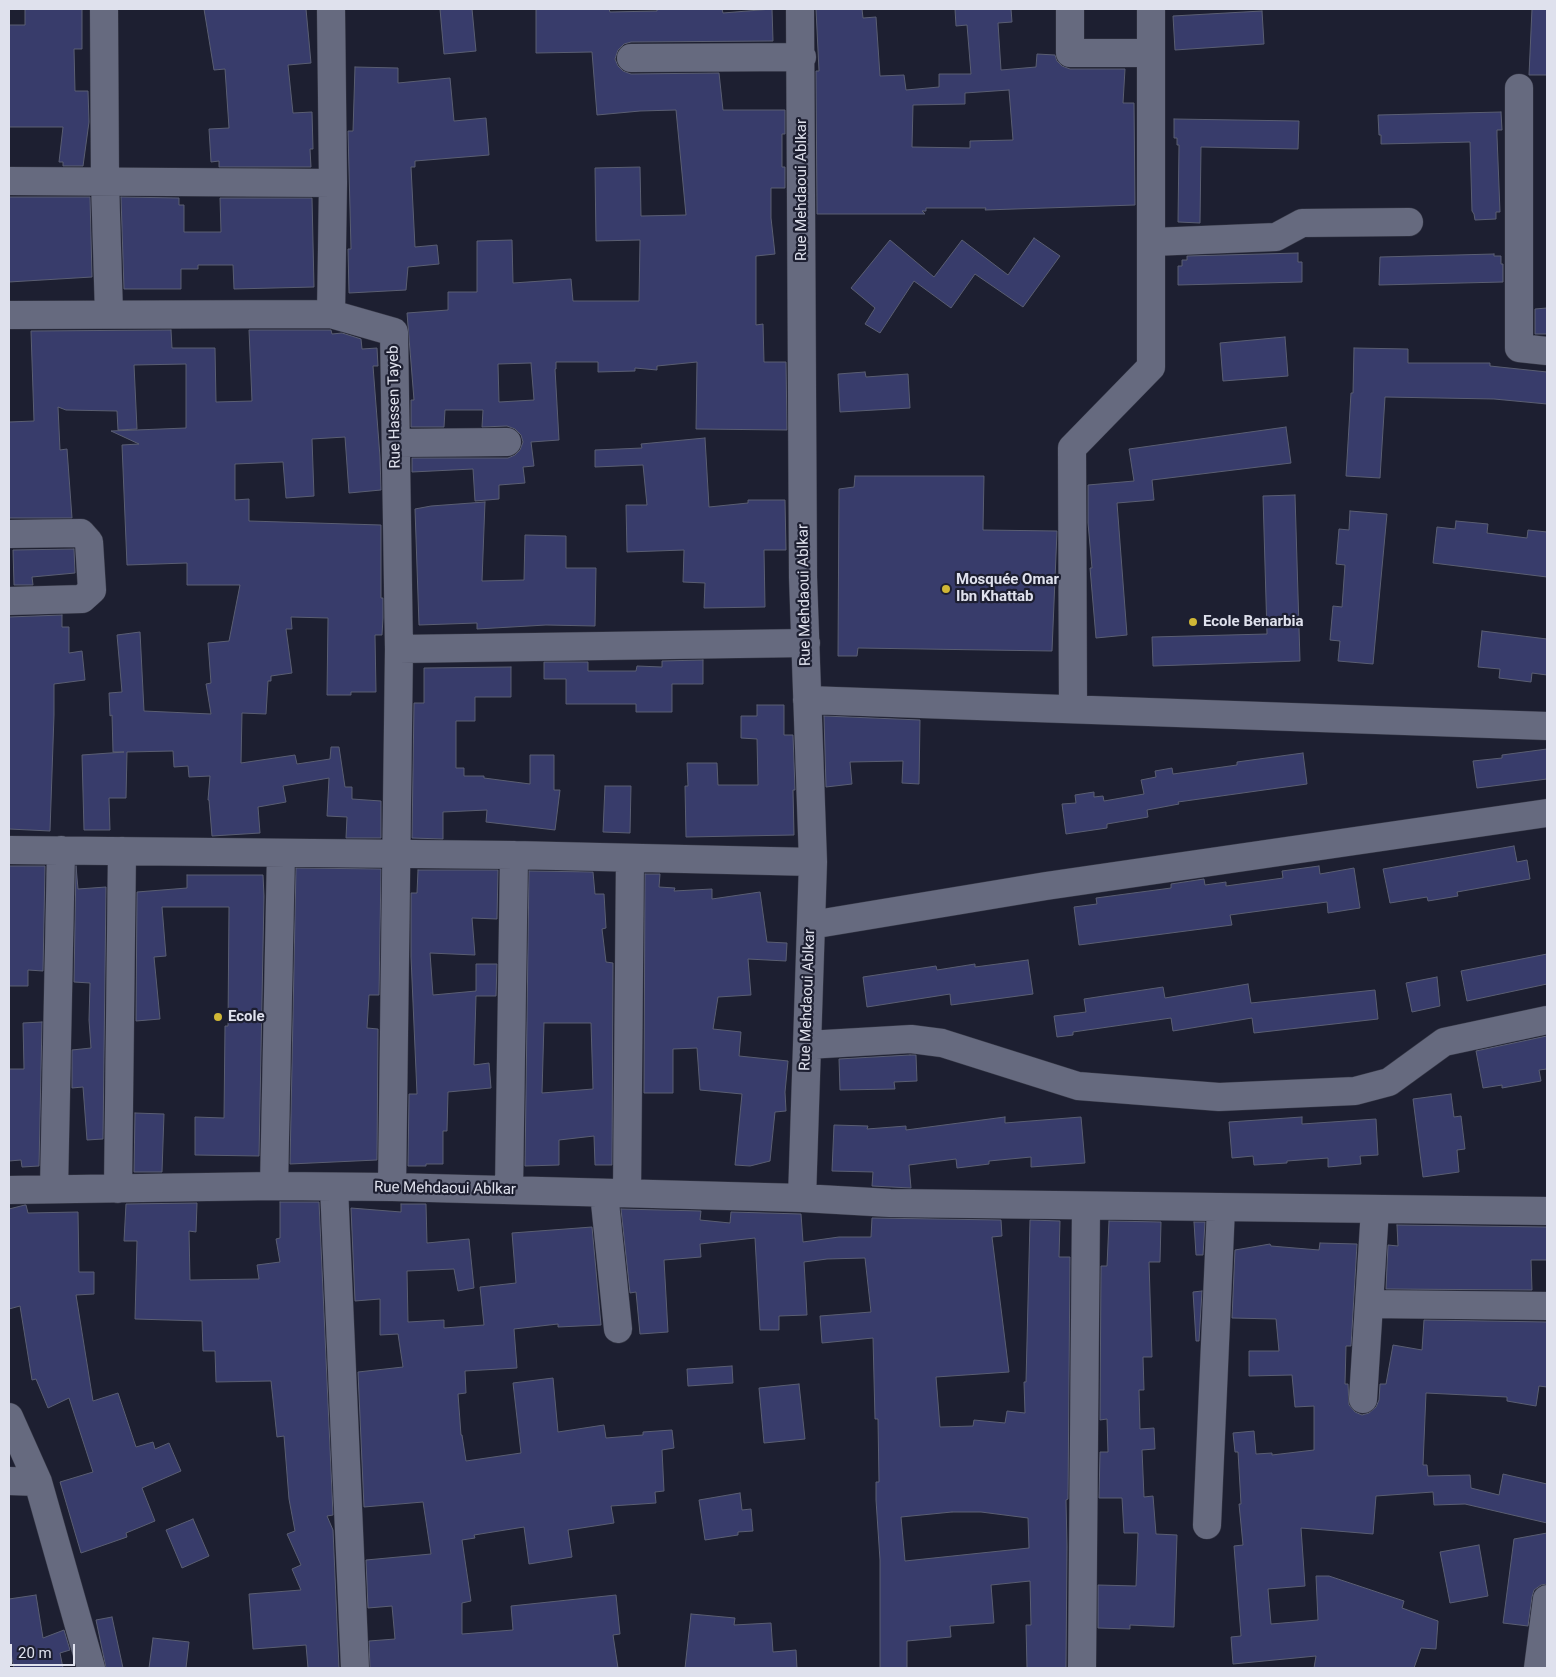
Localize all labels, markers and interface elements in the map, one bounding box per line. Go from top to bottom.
street label: Rue Mehdaoui Ablkar [793,119,811,261]
street label: Rue Hassen Tayeb [385,345,405,469]
street label: Rue Mehdaoui Ablkar [795,524,815,666]
place label: Mosquée Omar Ibn Khattab [956,571,1059,606]
marker: Mosquée Omar Ibn Khattab [940,583,952,595]
place label: Ecole Benarbia [1203,613,1303,631]
marker: Ecole Benarbia [1187,616,1199,628]
street label: Rue Mehdaoui Ablkar [797,929,819,1071]
place label: Ecole [228,1008,265,1026]
marker: Ecole [212,1011,224,1023]
street label: Rue Mehdaoui Ablkar [374,1179,516,1199]
scale bar [12,1634,78,1666]
text: 20 m [18,1644,52,1662]

